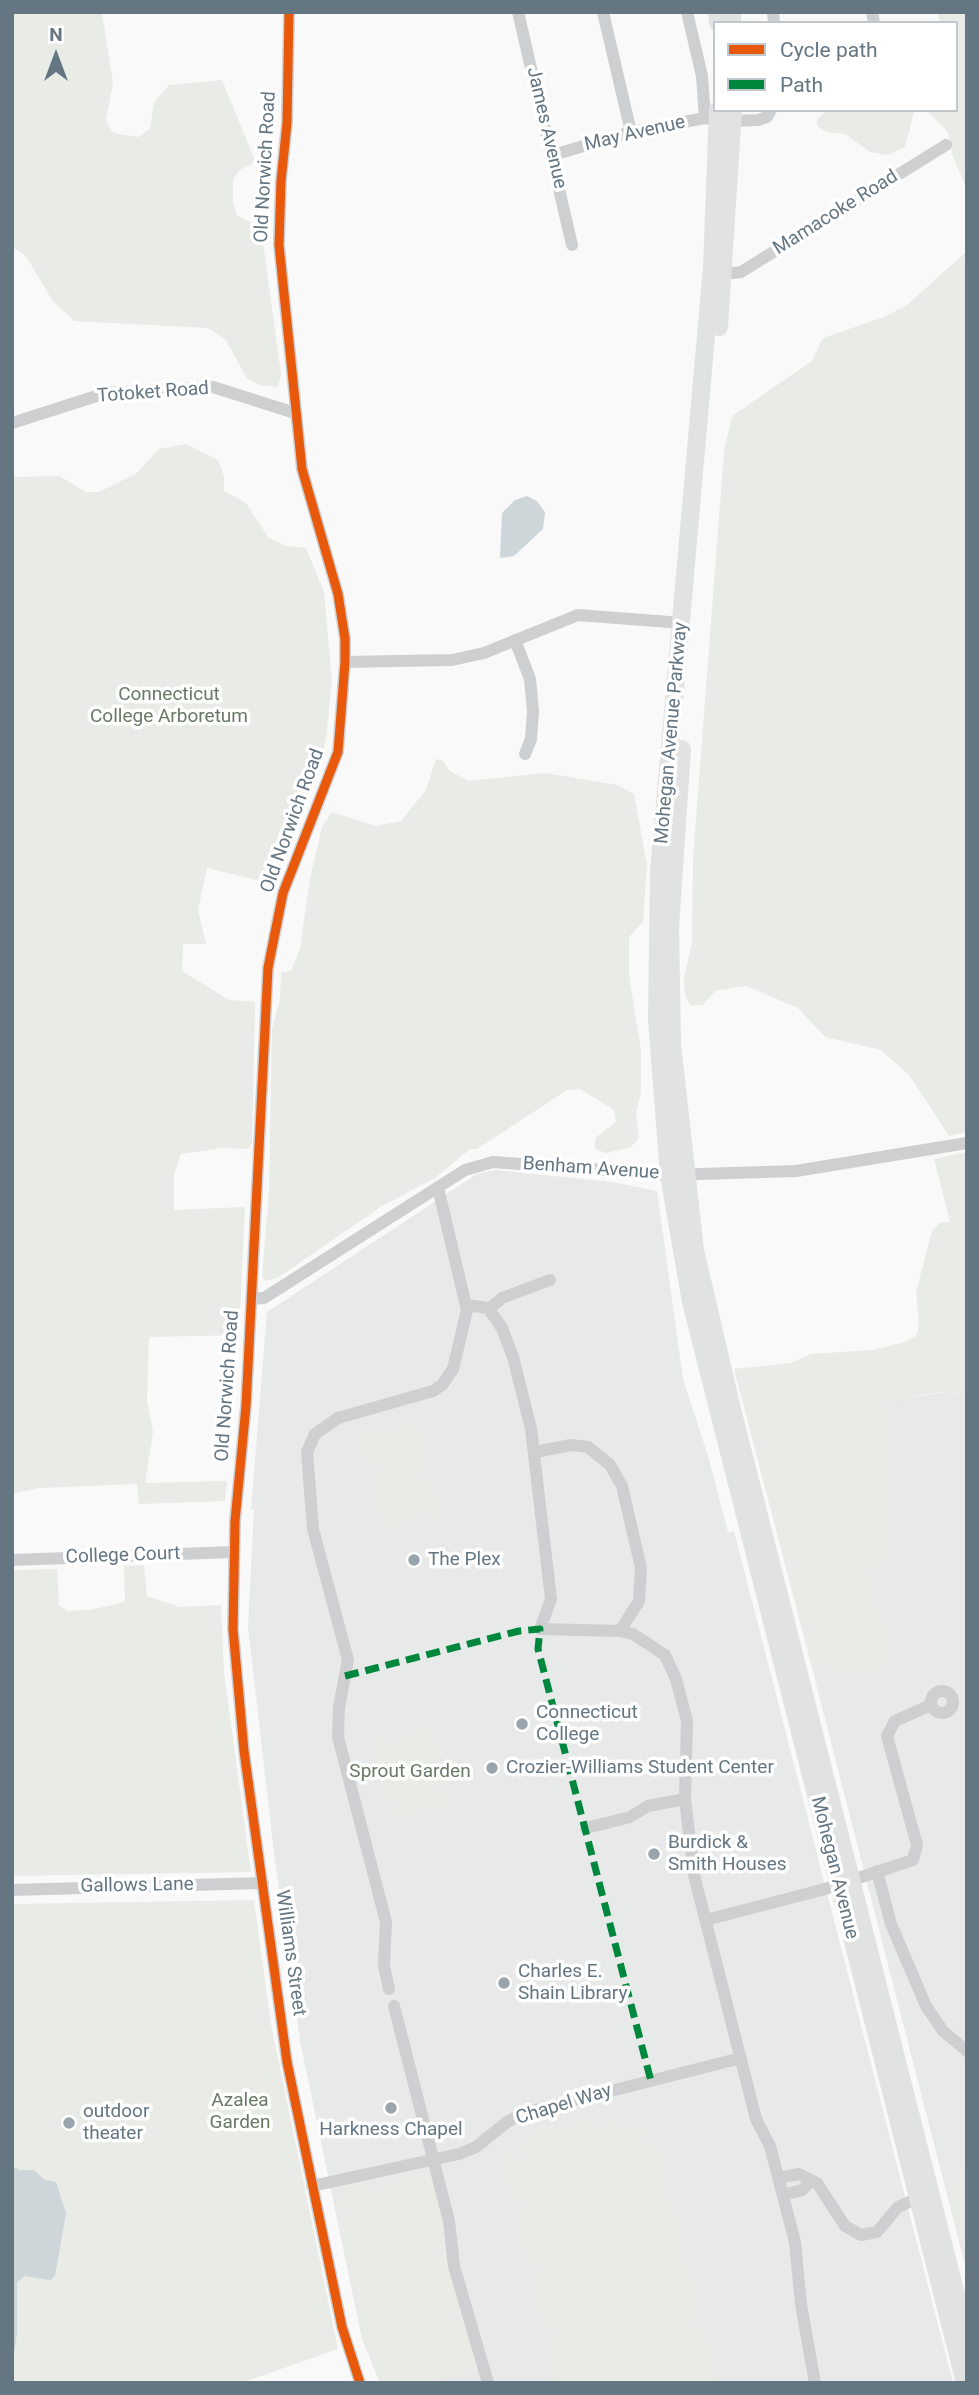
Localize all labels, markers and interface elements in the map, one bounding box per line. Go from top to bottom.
north arrow [21,21,91,91]
legend [713,21,958,112]
text: N [49,23,63,46]
text: Cycle path [780,38,878,62]
street label: James Avenue [521,65,571,191]
text: Path [780,73,823,97]
street label: Old Norwich Road [251,91,281,243]
street label: May Avenue [582,111,688,157]
street label: Mamacoke Road [770,166,902,260]
street label: Totoket Road [96,378,210,408]
street label: Mohegan Avenue Parkway [651,621,693,845]
park label: Connecticut College Arboretum [90,684,248,728]
street label: Old Norwich Road [256,746,330,896]
street label: Benham Avenue [522,1153,660,1185]
street label: Old Norwich Road [211,1310,245,1462]
street label: College Court [65,1543,181,1569]
place label: The Plex [428,1549,501,1571]
marker: The Plex [406,1552,422,1568]
place label: Connecticut College [536,1702,638,1746]
marker: Connecticut College [514,1716,530,1732]
place label: Crozier-Williams Student Center [506,1757,774,1779]
marker: Crozier-Williams Student Center [484,1760,500,1776]
park label: Sprout Garden [349,1761,471,1783]
street label: Mohegan Avenue [805,1794,863,1942]
place label: Burdick & Smith Houses [668,1832,787,1876]
marker: Burdick & Smith Houses [646,1846,662,1862]
street label: Gallows Lane [80,1874,194,1898]
street label: Williams Street [270,1889,310,2017]
place label: Charles E. Shain Library [518,1961,627,2005]
marker: Charles E. Shain Library [496,1975,512,1991]
street label: Chapel Way [513,2080,615,2130]
park label: Azalea Garden [210,2090,270,2134]
marker: Harkness Chapel [383,2100,399,2116]
place label: outdoor theater [83,2101,149,2145]
marker: outdoor theater [61,2115,77,2131]
place label: Harkness Chapel [319,2119,463,2141]

